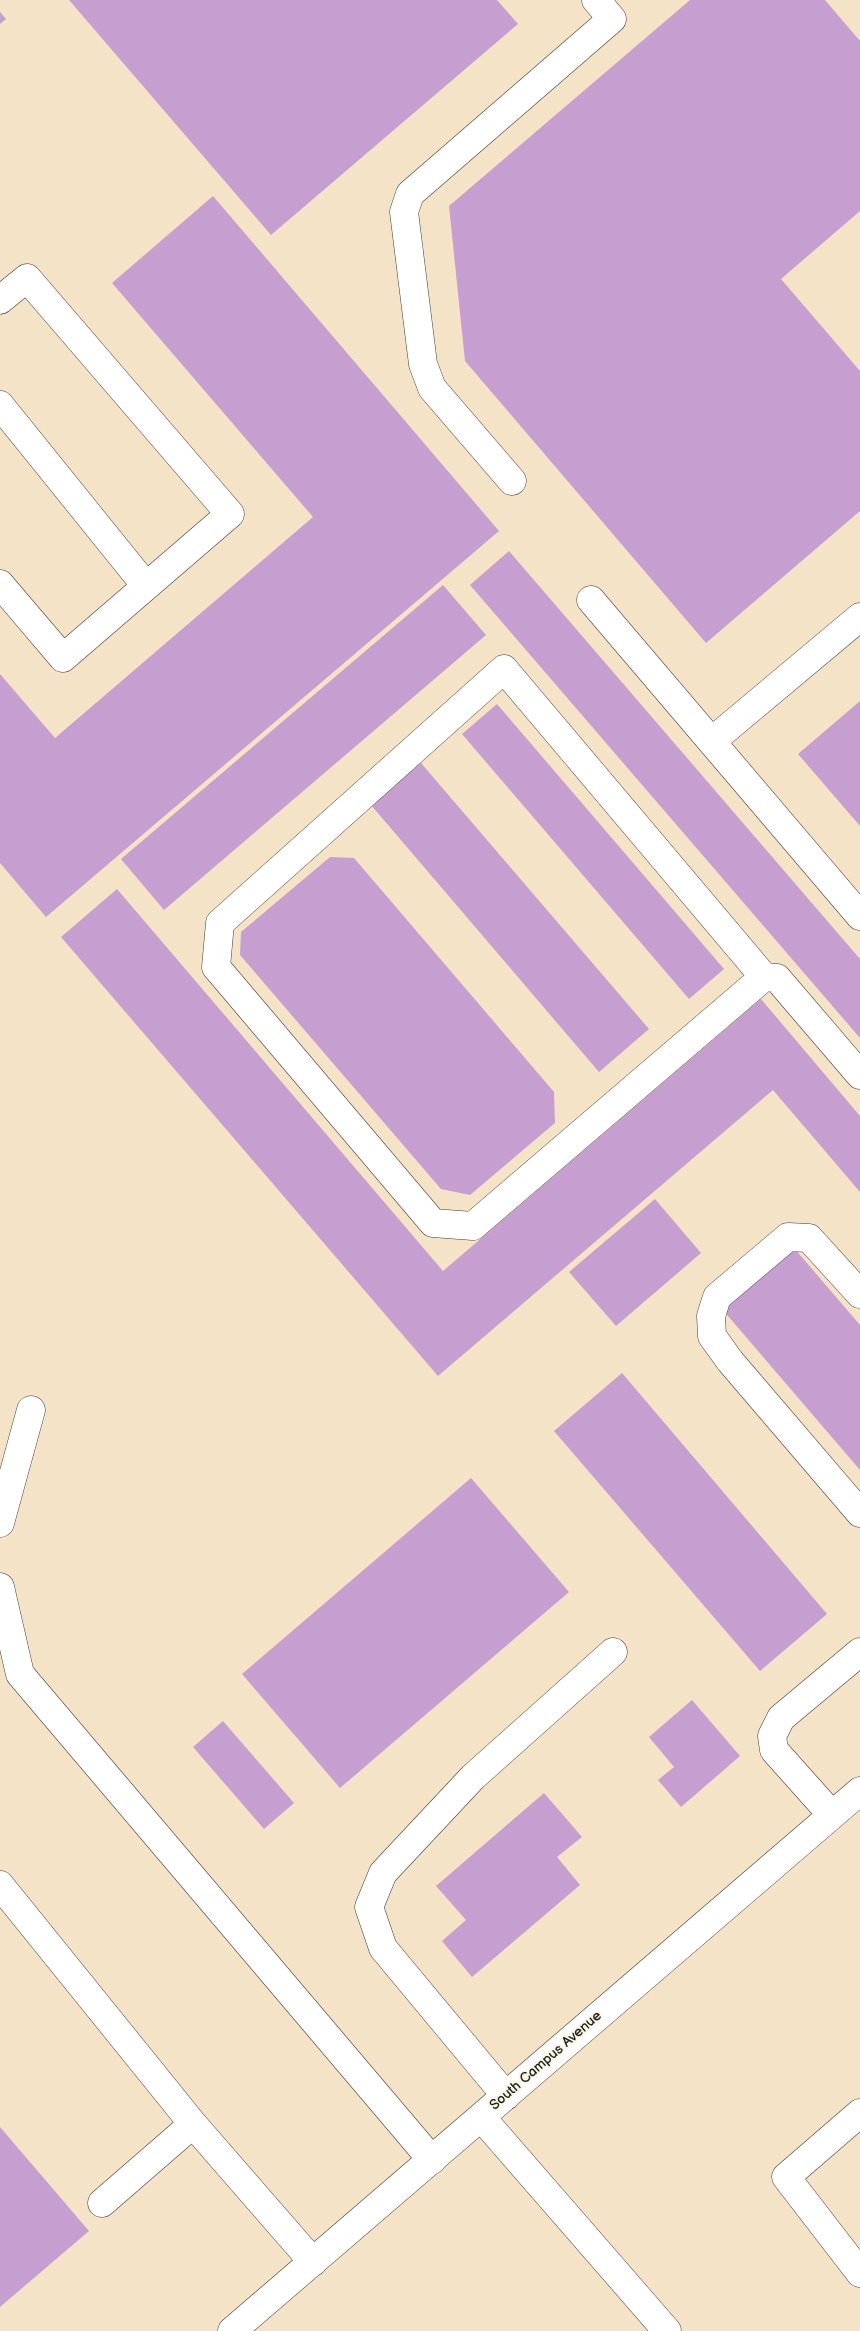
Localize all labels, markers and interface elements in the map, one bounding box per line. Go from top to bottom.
street label: South Campus Avenue [487,2008,605,2114]

